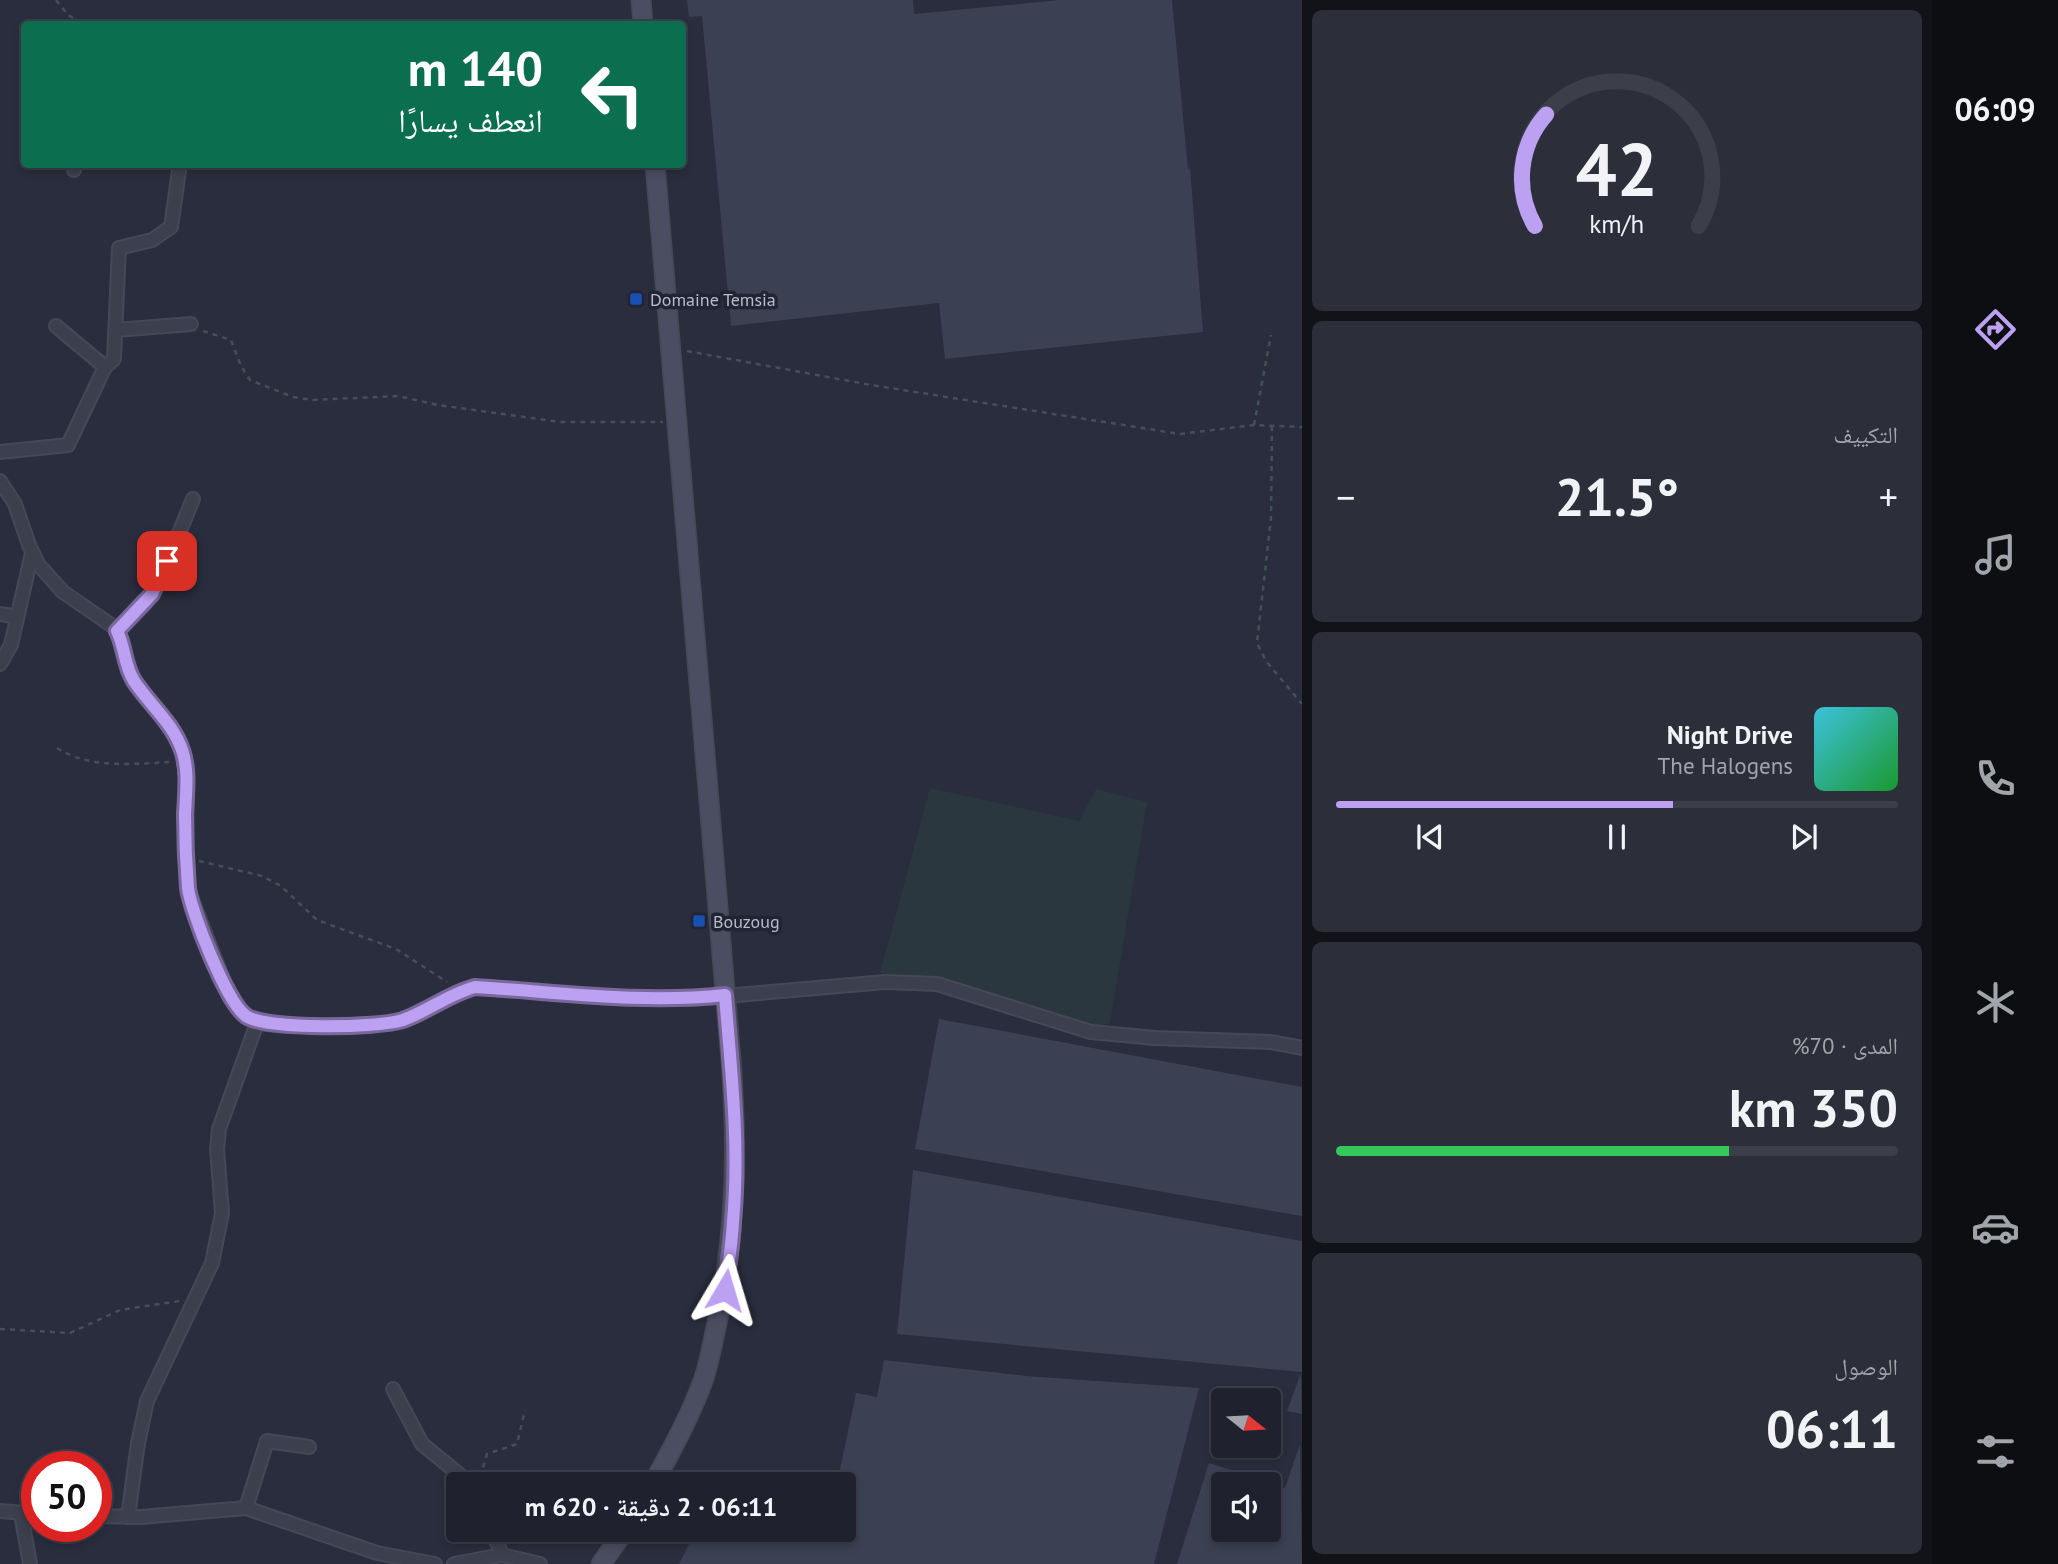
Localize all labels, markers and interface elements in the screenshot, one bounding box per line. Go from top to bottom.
text: 140 m [408,36,543,100]
icon: left [567,49,658,140]
text: 06:09 [1954,88,2036,130]
text: انعطف يسارًا [398,99,543,141]
text: 42 [1576,123,1658,217]
text: km/h [1590,208,1644,240]
place label: Domaine Temsia [650,288,776,311]
marker: Domaine Temsia [628,291,644,307]
icon: directions [1971,305,2020,354]
text: التكييف [1833,420,1898,449]
text: 21.5° [1555,463,1679,530]
text: − [1336,472,1355,521]
text: + [1879,472,1898,521]
icon: music [1971,530,2020,579]
pin [137,531,197,591]
icon: arrive [148,542,186,580]
text: Night Drive [1667,718,1793,751]
text: The Halogens [1658,751,1793,780]
icon: phone [1971,754,2020,803]
icon: previous [1411,818,1449,856]
icon: pause [1598,818,1636,856]
icon: next [1785,818,1823,856]
place label: Bouzoug [713,910,780,933]
marker: Bouzoug [691,913,707,929]
icon: climate [1971,978,2020,1027]
text: المدى · 70% [1792,1031,1898,1060]
text: 350 km [1729,1074,1898,1141]
icon: car [1971,1203,2020,1252]
position arrow [688,1253,762,1327]
text: الوصول [1834,1352,1898,1381]
north arrow [1211,1388,1281,1458]
map controls [1211,1388,1281,1542]
text: 06:11 [1766,1395,1898,1462]
icon: filters [1971,1427,2020,1476]
speed limit sign: 50 [21,1451,112,1542]
button: sound [1211,1472,1281,1542]
text: 06:11 · 2 دقيقة · 620 m [525,1490,777,1523]

